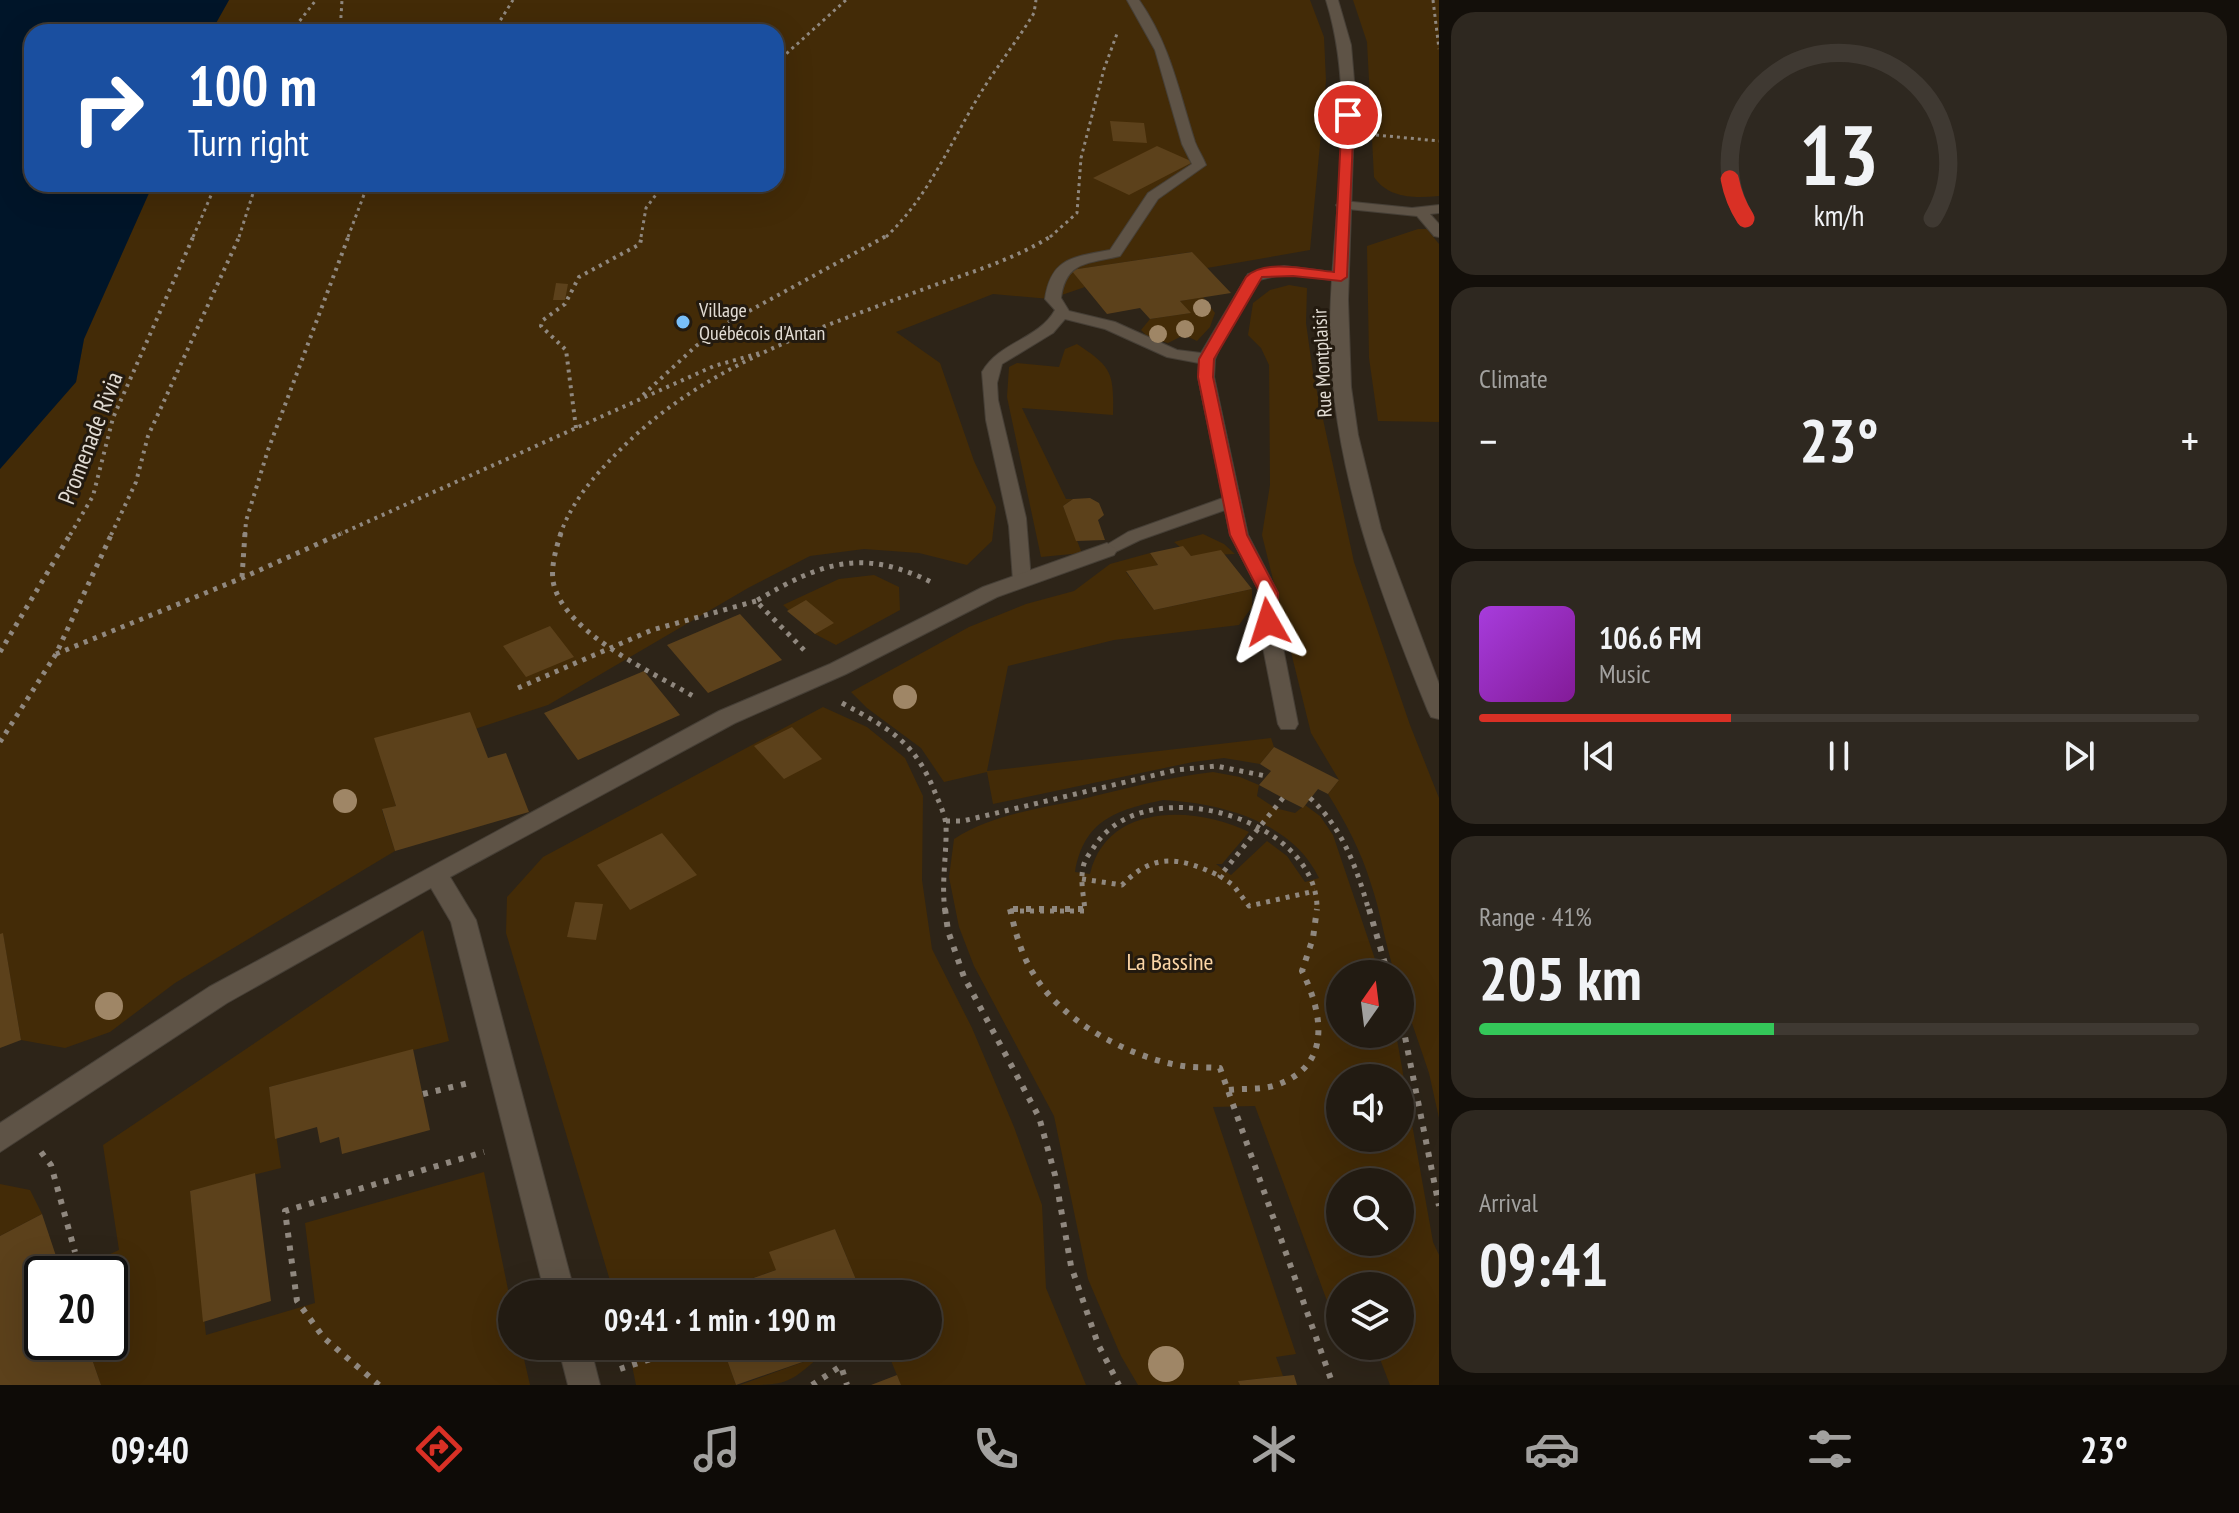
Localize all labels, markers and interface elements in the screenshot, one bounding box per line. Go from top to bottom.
text: 100 m [188,49,317,121]
icon: right [56,56,160,160]
pin [1314,81,1382,149]
icon: arrive [1326,93,1370,137]
text: 13 [1799,100,1879,208]
text: Turn right [188,119,309,166]
text: km/h [1814,197,1864,234]
place label: Village Québécois d'Antan [698,297,825,346]
street label: Rue Montplaisir [1306,308,1338,418]
marker: Village Québécois d'Antan [674,313,692,331]
text: Climate [1479,362,1548,395]
street label: Promenade Rivia [51,368,129,508]
text: 23° [1799,401,1879,479]
text: − [1479,412,1497,469]
text: + [2181,412,2199,469]
position arrow [1226,580,1310,664]
text: 106.6 FM [1599,618,1701,657]
text: Music [1599,657,1651,690]
icon: previous [1577,734,1621,778]
icon: pause [1817,734,1861,778]
icon: next [2057,734,2101,778]
text: Range · 41% [1479,900,1592,933]
text: 205 km [1479,939,1642,1017]
park label: La Bassine [1126,946,1214,977]
north arrow [1326,960,1414,1048]
map controls [1326,960,1414,1360]
button: sound [1326,1064,1414,1152]
button: search [1326,1168,1414,1256]
text: Arrival [1479,1186,1538,1219]
text: 09:41 [1479,1225,1609,1303]
speed limit sign: 20 [24,1256,128,1360]
button: layers [1326,1272,1414,1360]
text: 09:41 · 1 min · 190 m [604,1300,836,1339]
icon: directions [411,1421,467,1477]
icon: music [689,1421,745,1477]
icon: phone [968,1421,1024,1477]
icon: climate [1246,1421,1302,1477]
icon: car [1524,1421,1580,1477]
icon: filters [1802,1421,1858,1477]
text: 09:40 [111,1426,189,1473]
text: 23° [2080,1426,2128,1473]

